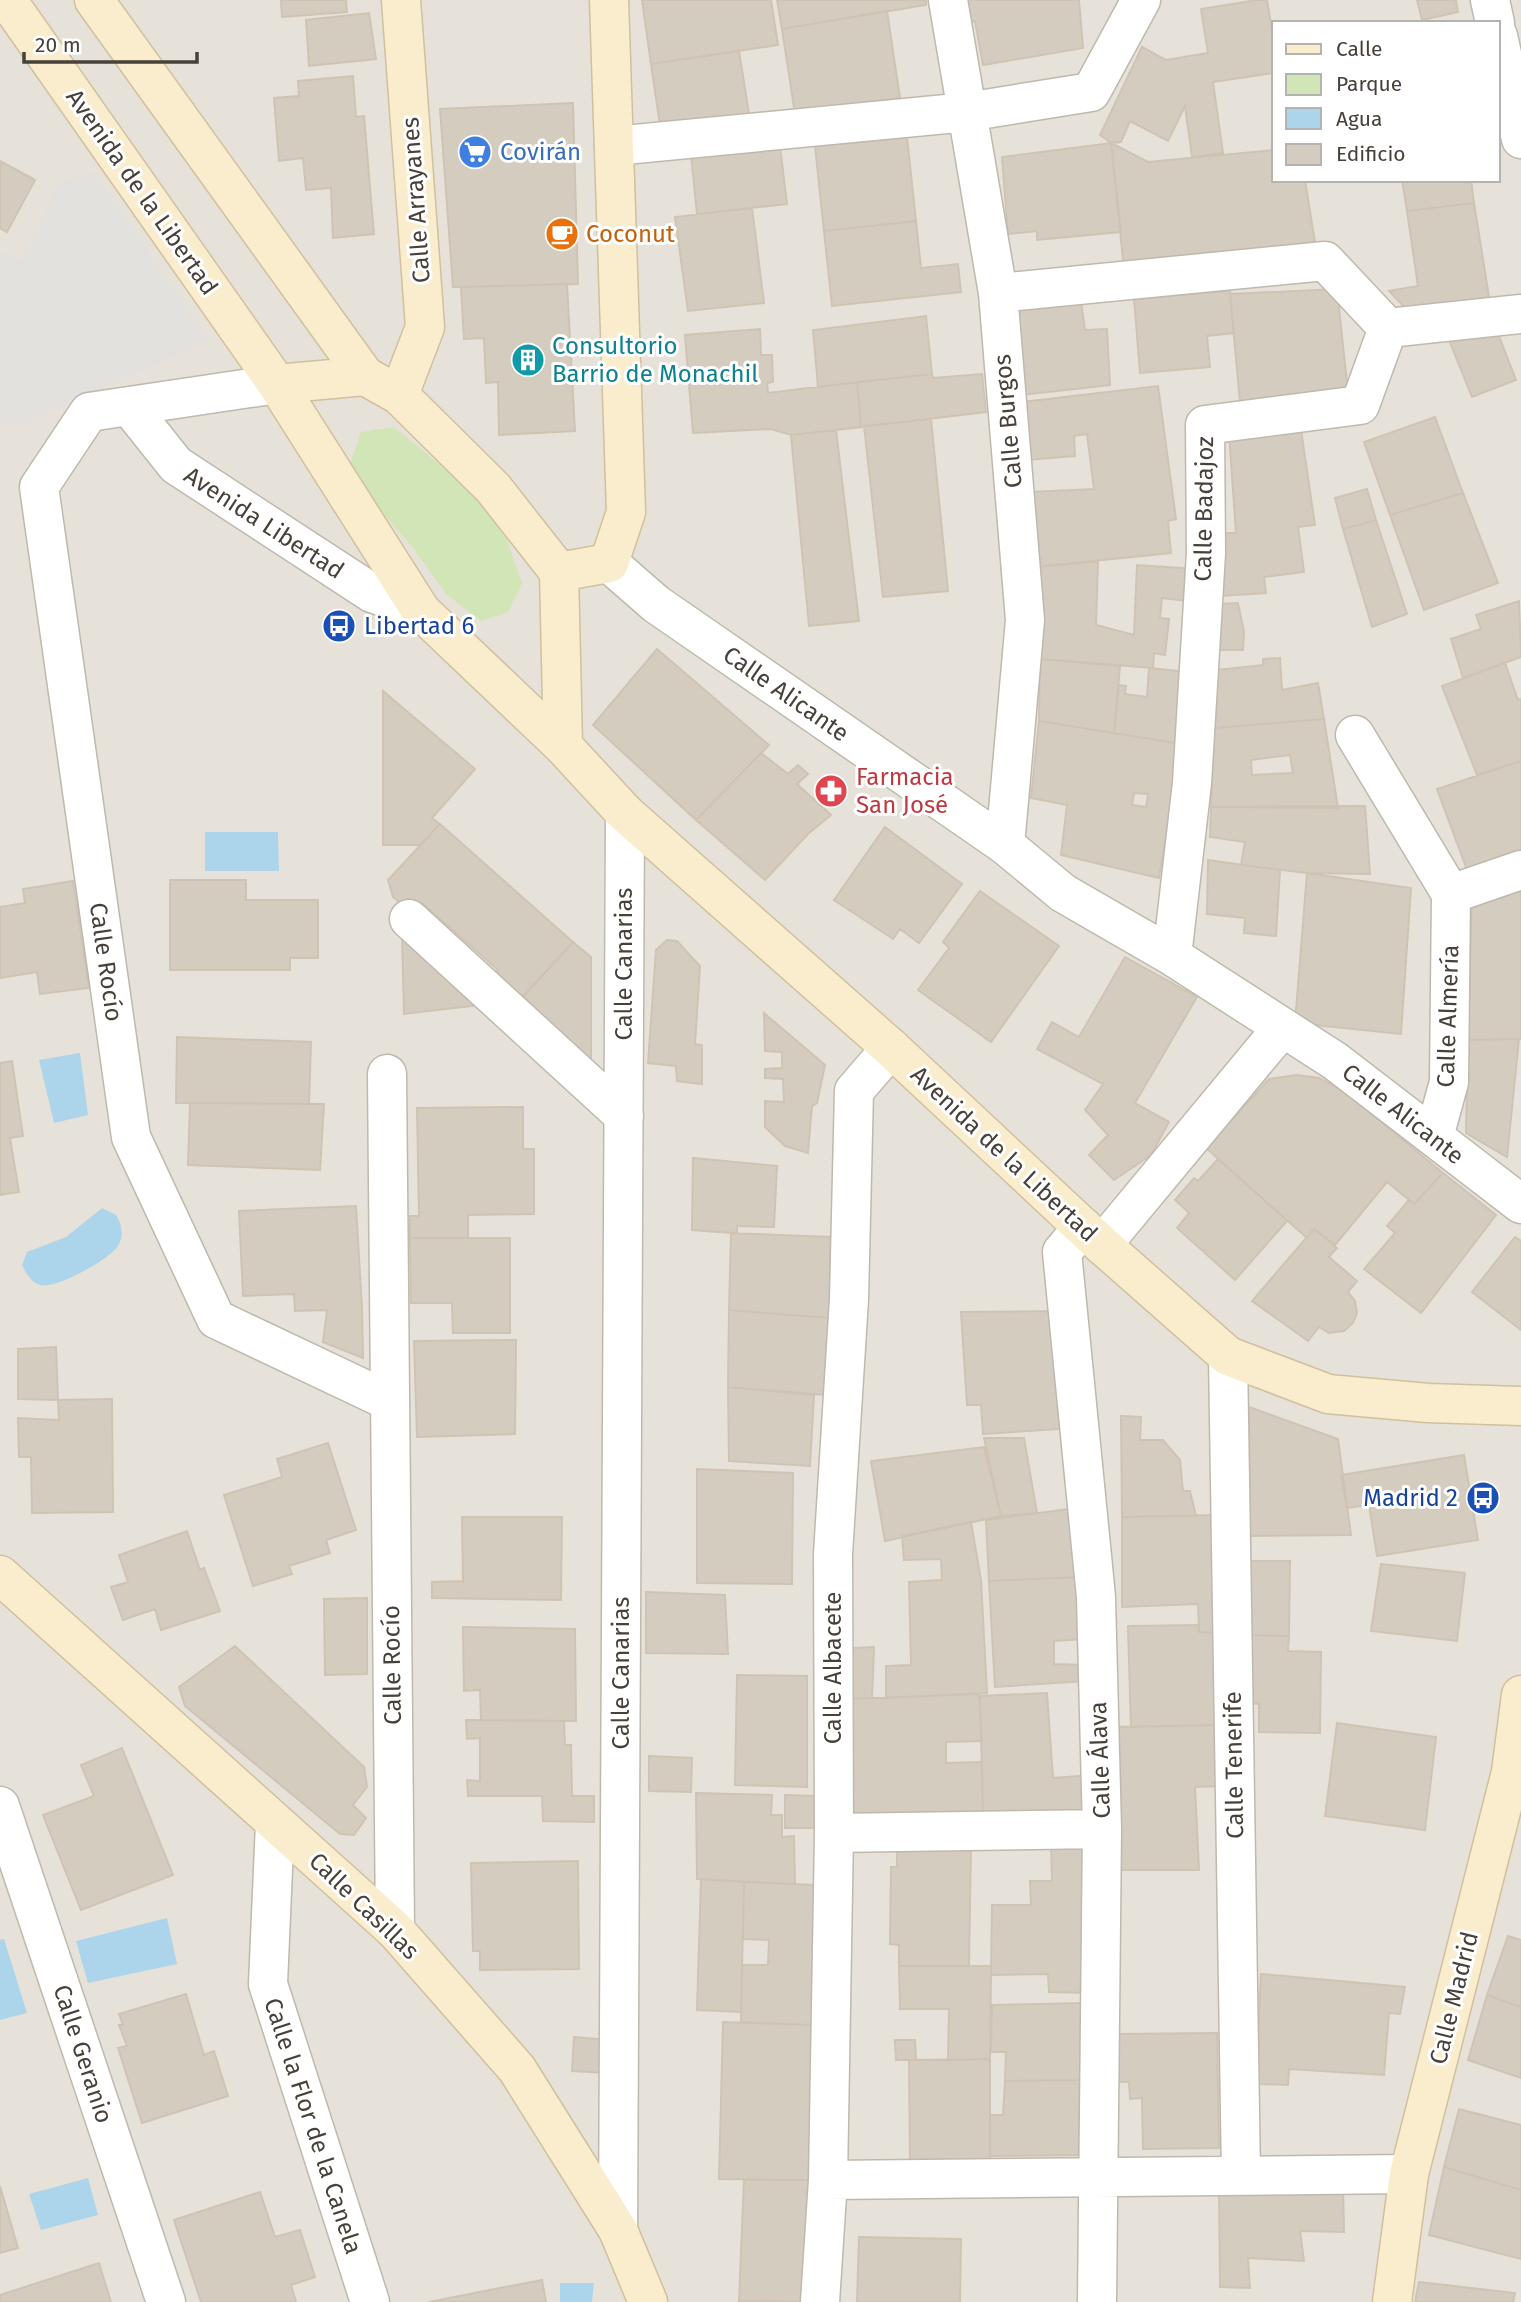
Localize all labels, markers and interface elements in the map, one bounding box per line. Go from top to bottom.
scale bar [24,21,198,65]
legend [1272,21,1500,182]
text: 20 m [35,32,81,58]
text: Calle [1336,36,1382,62]
text: Parque [1336,71,1402,97]
street label: Avenida de la Libertad [60,84,224,300]
text: Agua [1336,106,1382,132]
street label: Calle Arrayanes [396,116,436,284]
supermarket icon: Covirán [456,133,494,171]
place label: Covirán [500,138,581,166]
text: Edificio [1336,141,1406,167]
cafe icon: Coconut [543,215,581,253]
place label: Coconut [586,220,675,248]
place label: Consultorio Barrio de Monachil [552,332,758,388]
building icon: Consultorio Barrio de Monachil [509,341,547,379]
street label: Calle Burgos [988,353,1028,489]
street label: Calle Badajoz [1189,436,1219,582]
street label: Avenida Libertad [179,461,349,585]
bus stop icon: Libertad 6 [320,607,358,645]
place label: Libertad 6 [364,612,474,640]
street label: Calle Alicante [718,640,854,748]
place label: Farmacia San José [856,763,954,819]
pharmacy icon: Farmacia San José [812,772,850,810]
street label: Calle Canarias [610,888,638,1040]
street label: Calle Rocío [84,901,128,1023]
street label: Calle Almería [1432,944,1464,1088]
street label: Calle Alicante [1337,1058,1469,1170]
street label: Avenida de la Libertad [905,1060,1103,1248]
bus stop icon: Madrid 2 [1464,1479,1502,1517]
place label: Madrid 2 [1363,1484,1458,1512]
street label: Calle Albacete [819,1592,847,1744]
street label: Calle Canarias [607,1597,635,1749]
street label: Calle Rocío [377,1605,407,1725]
street label: Calle Tenerife [1219,1691,1249,1839]
street label: Calle Álava [1083,1701,1116,1819]
street label: Calle Casillas [303,1847,425,1965]
street label: Calle Madrid [1424,1929,1484,2067]
street label: Calle Geranio [47,1981,119,2127]
street label: Calle la Flor de la Canela [258,1995,368,2257]

